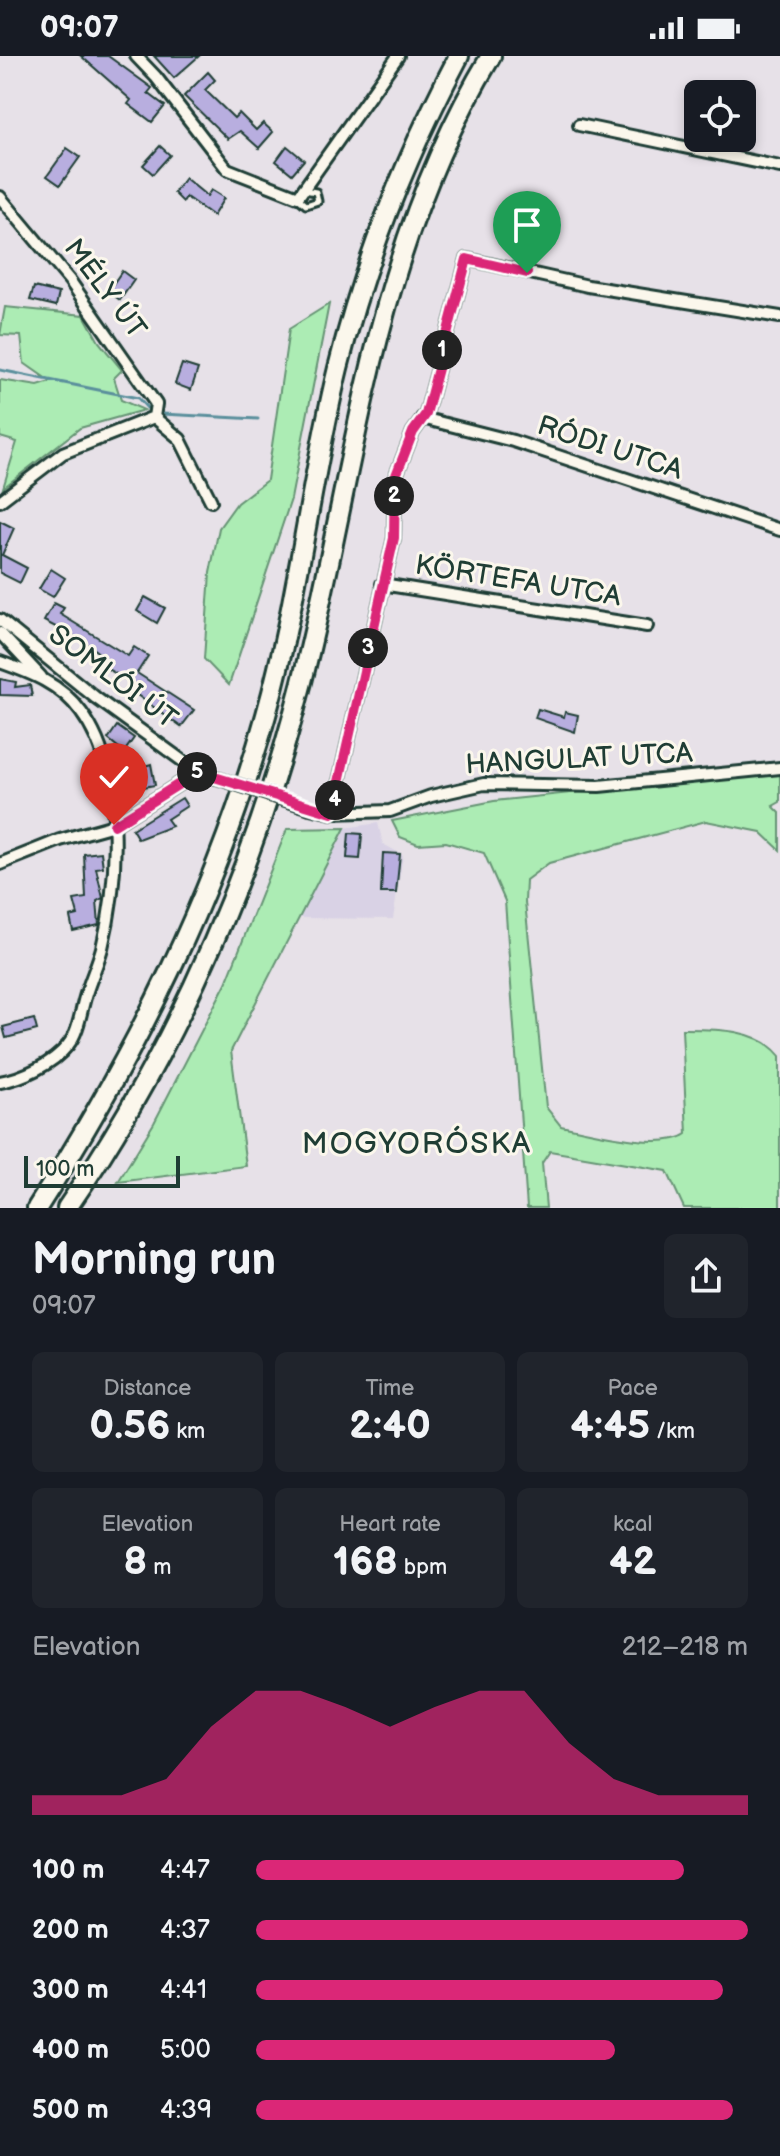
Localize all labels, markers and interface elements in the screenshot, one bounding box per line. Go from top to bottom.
text: 09:07 [40,10,119,46]
map controls [684,80,756,152]
button: locate [684,80,756,152]
pin [493,191,561,273]
icon: arrive [505,203,549,247]
street label: MÉLY ÚT [57,232,154,345]
pin: 1 [422,330,462,370]
text: 1 [437,336,447,363]
street label: RÓDI UTCA [533,408,688,487]
pin: 2 [374,476,414,516]
text: 2 [387,482,401,509]
street label: KÖRTEFA UTCA [413,547,624,614]
street label: SOMLÓI ÚT [42,617,184,736]
pin: 3 [348,628,388,668]
text: 3 [362,634,374,661]
street label: HANGULAT UTCA [465,737,694,781]
pin [80,743,148,825]
pin: 5 [177,752,217,792]
icon: check [92,755,136,799]
text: 5 [191,758,203,785]
pin: 4 [315,780,355,820]
text: 4 [329,786,341,813]
district label: MOGYORÓSKA [302,1125,532,1162]
scale bar [24,1152,180,1188]
text: 100 m [36,1156,95,1183]
text: Morning run [32,1234,276,1287]
button: share [664,1234,748,1318]
text: 09:07 [32,1291,96,1322]
text: Distance [103,1375,191,1402]
text: Time [366,1375,414,1402]
text: Pace [608,1375,658,1402]
text: 0.56 [89,1402,170,1450]
text: 2:40 [349,1402,431,1450]
text: 4:45 [570,1402,650,1450]
text: km [170,1418,205,1445]
text: /km [650,1418,695,1445]
text: Elevation [101,1511,193,1538]
text: Heart rate [339,1511,441,1538]
text: kcal [613,1511,652,1538]
text: 8 [123,1538,147,1586]
text: 168 [333,1538,398,1586]
text: 42 [609,1538,656,1586]
text: m [147,1554,171,1581]
text: bpm [398,1554,447,1581]
text: Elevation [32,1632,140,1663]
text: 212–218 m [622,1632,748,1663]
text: 100 m [32,1855,105,1886]
text: 4:47 [160,1855,210,1886]
text: 200 m [32,1915,109,1946]
text: 4:37 [160,1915,210,1946]
text: 300 m [32,1975,109,2006]
text: 4:41 [160,1975,207,2006]
text: 400 m [32,2035,109,2066]
text: 5:00 [160,2035,211,2066]
text: 500 m [32,2095,109,2126]
text: 4:39 [160,2095,212,2126]

